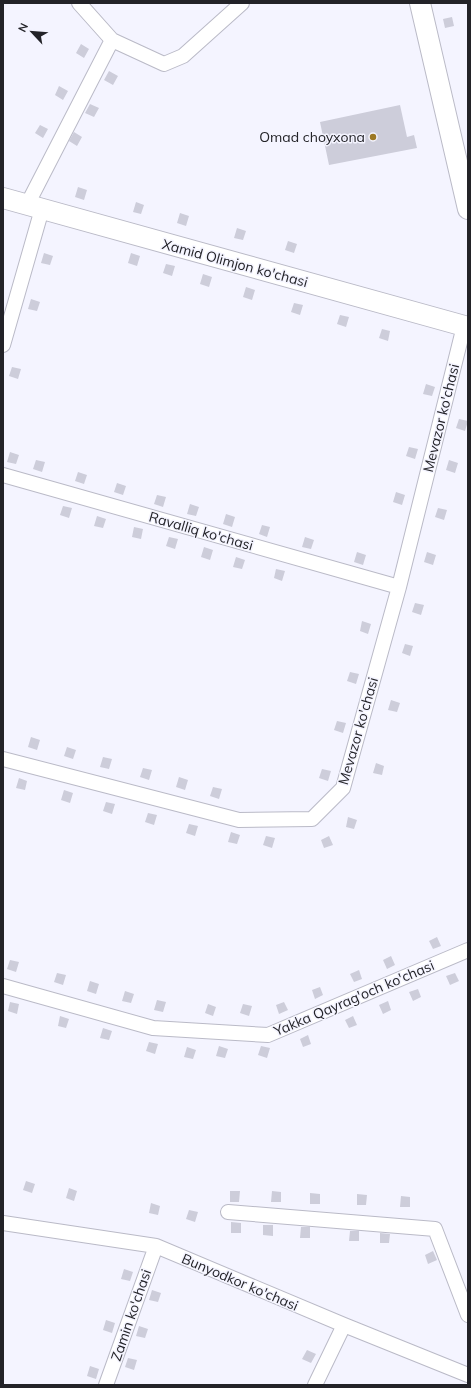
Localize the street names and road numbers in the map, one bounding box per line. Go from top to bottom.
street label: Xamid Olimjon ko'chasi [160,235,310,291]
street label: Mevazor ko'chasi [419,362,463,474]
street label: Ravalliq ko'chasi [147,508,255,554]
street label: Mevazor ko'chasi [334,675,382,787]
street label: Yakka Qayrag'och ko'chasi [270,956,437,1040]
street label: Bunyodkor ko'chasi [179,1249,301,1315]
street label: Zamin ko'chasi [107,1267,155,1363]

